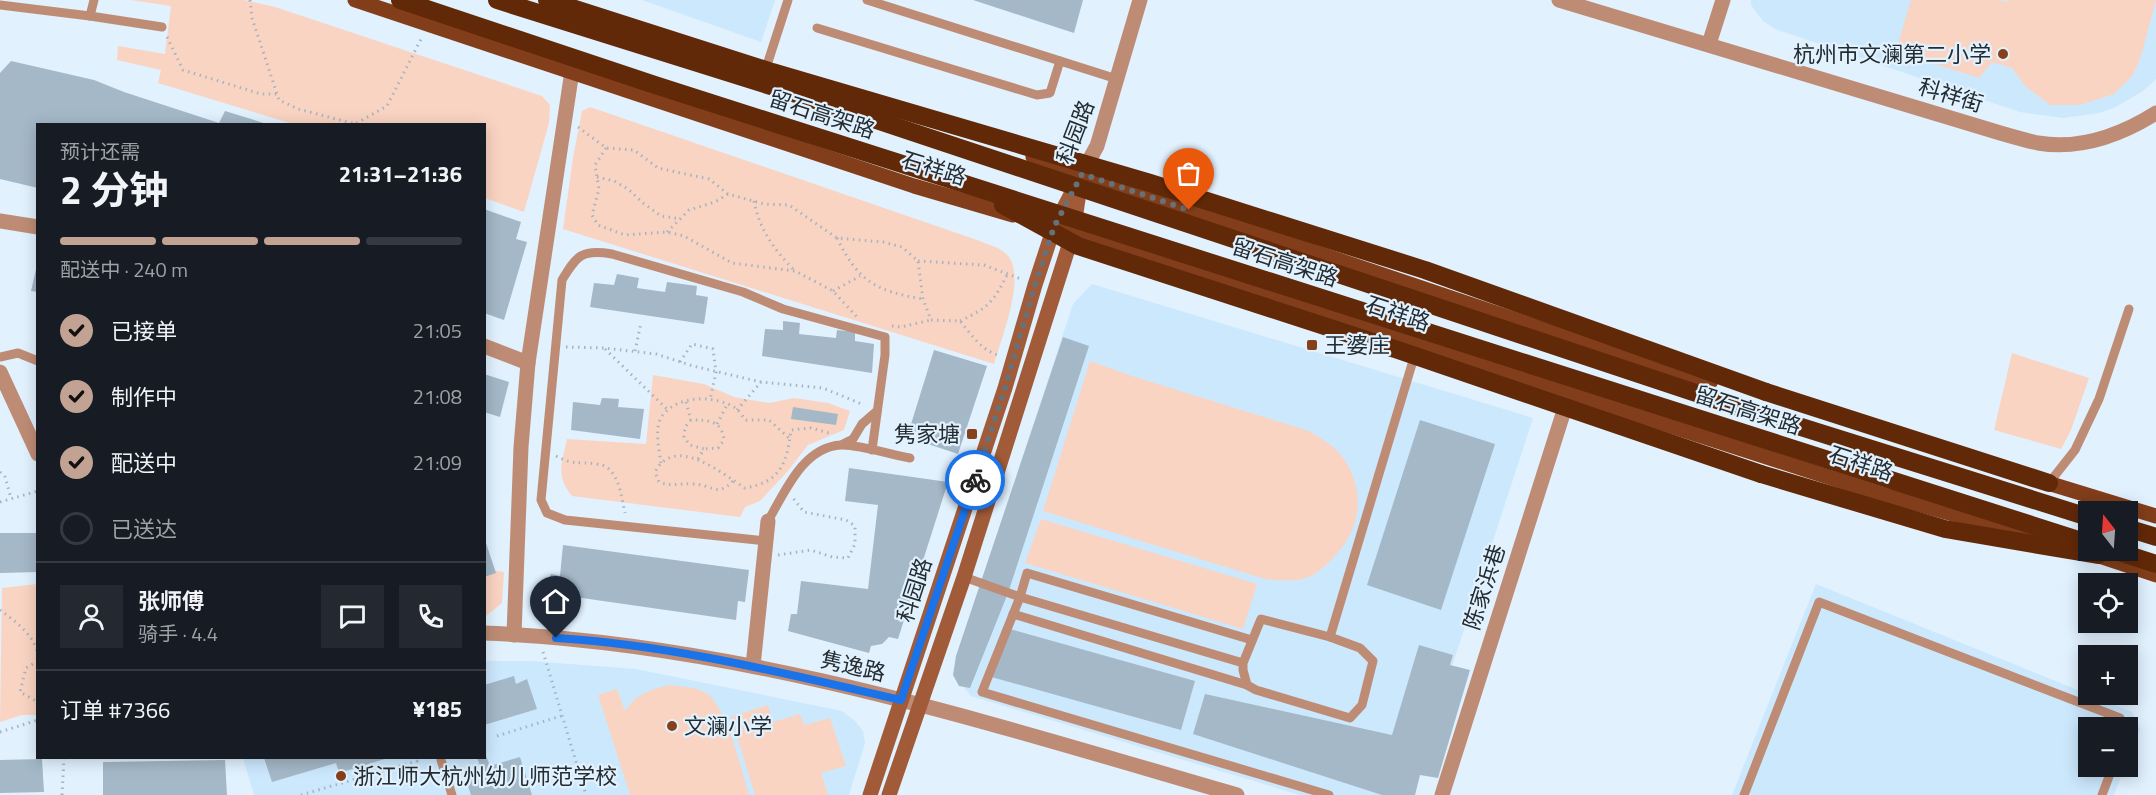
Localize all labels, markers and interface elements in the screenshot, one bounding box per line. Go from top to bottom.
place label: 杭州市文澜第二小学 [1793,37,1991,71]
marker: 杭州市文澜第二小学 [1996,47,2010,61]
street label: 科祥街 [1914,69,1988,121]
street label: 留石高架路 [764,81,880,147]
street label: 科园路 [1047,95,1103,169]
text: 预计还需 [60,136,140,167]
street label: 石祥路 [897,142,971,194]
pin [1163,148,1214,210]
text: 21:31–21:36 [339,157,462,191]
icon: bag [1172,157,1205,190]
text: 2 分钟 [60,160,168,219]
street label: 留石高架路 [1227,229,1343,295]
text: 配送中 · 240 m [60,254,188,285]
street label: 石祥路 [1361,287,1435,339]
icon: check [60,314,93,347]
text: 已接单 [111,314,177,348]
text: 21:05 [413,315,462,346]
place label: 王婆庄 [1324,328,1390,362]
marker: 王婆庄 [1305,338,1319,352]
street label: 留石高架路 [1690,377,1806,443]
icon: check [60,380,93,413]
text: 制作中 [111,380,177,414]
text: 21:08 [413,381,462,412]
place label: 隽家塘 [894,417,960,451]
marker: 隽家塘 [965,427,979,441]
street label: 石祥路 [1824,437,1898,489]
icon: check [60,446,93,479]
text: 配送中 [111,446,177,480]
text: 21:09 [413,447,462,478]
courier [945,450,1005,510]
icon: bike [959,464,992,497]
north arrow [2078,501,2138,561]
map controls [2078,501,2138,777]
text: 已送达 [111,512,177,546]
street label: 陈家浜巷 [1454,540,1514,634]
street label: 科园路 [888,553,940,627]
button: locate [2078,573,2138,633]
pin [530,576,581,638]
text: 张师傅 [138,584,204,618]
button: person [60,585,123,648]
button: chat [321,585,384,648]
button: phone [399,585,462,648]
icon: home [539,585,572,618]
text: 骑手 · 4.4 [138,618,218,649]
street label: 隽逸路 [817,642,889,690]
button: + [2078,645,2138,705]
text: ¥185 [413,692,462,726]
text: 订单 #7366 [60,693,170,727]
place label: 文澜小学 [684,709,772,743]
button: − [2078,717,2138,777]
marker: 文澜小学 [665,719,679,733]
place label: 浙江师大杭州幼儿师范学校 [353,759,617,793]
marker: 浙江师大杭州幼儿师范学校 [334,769,348,783]

